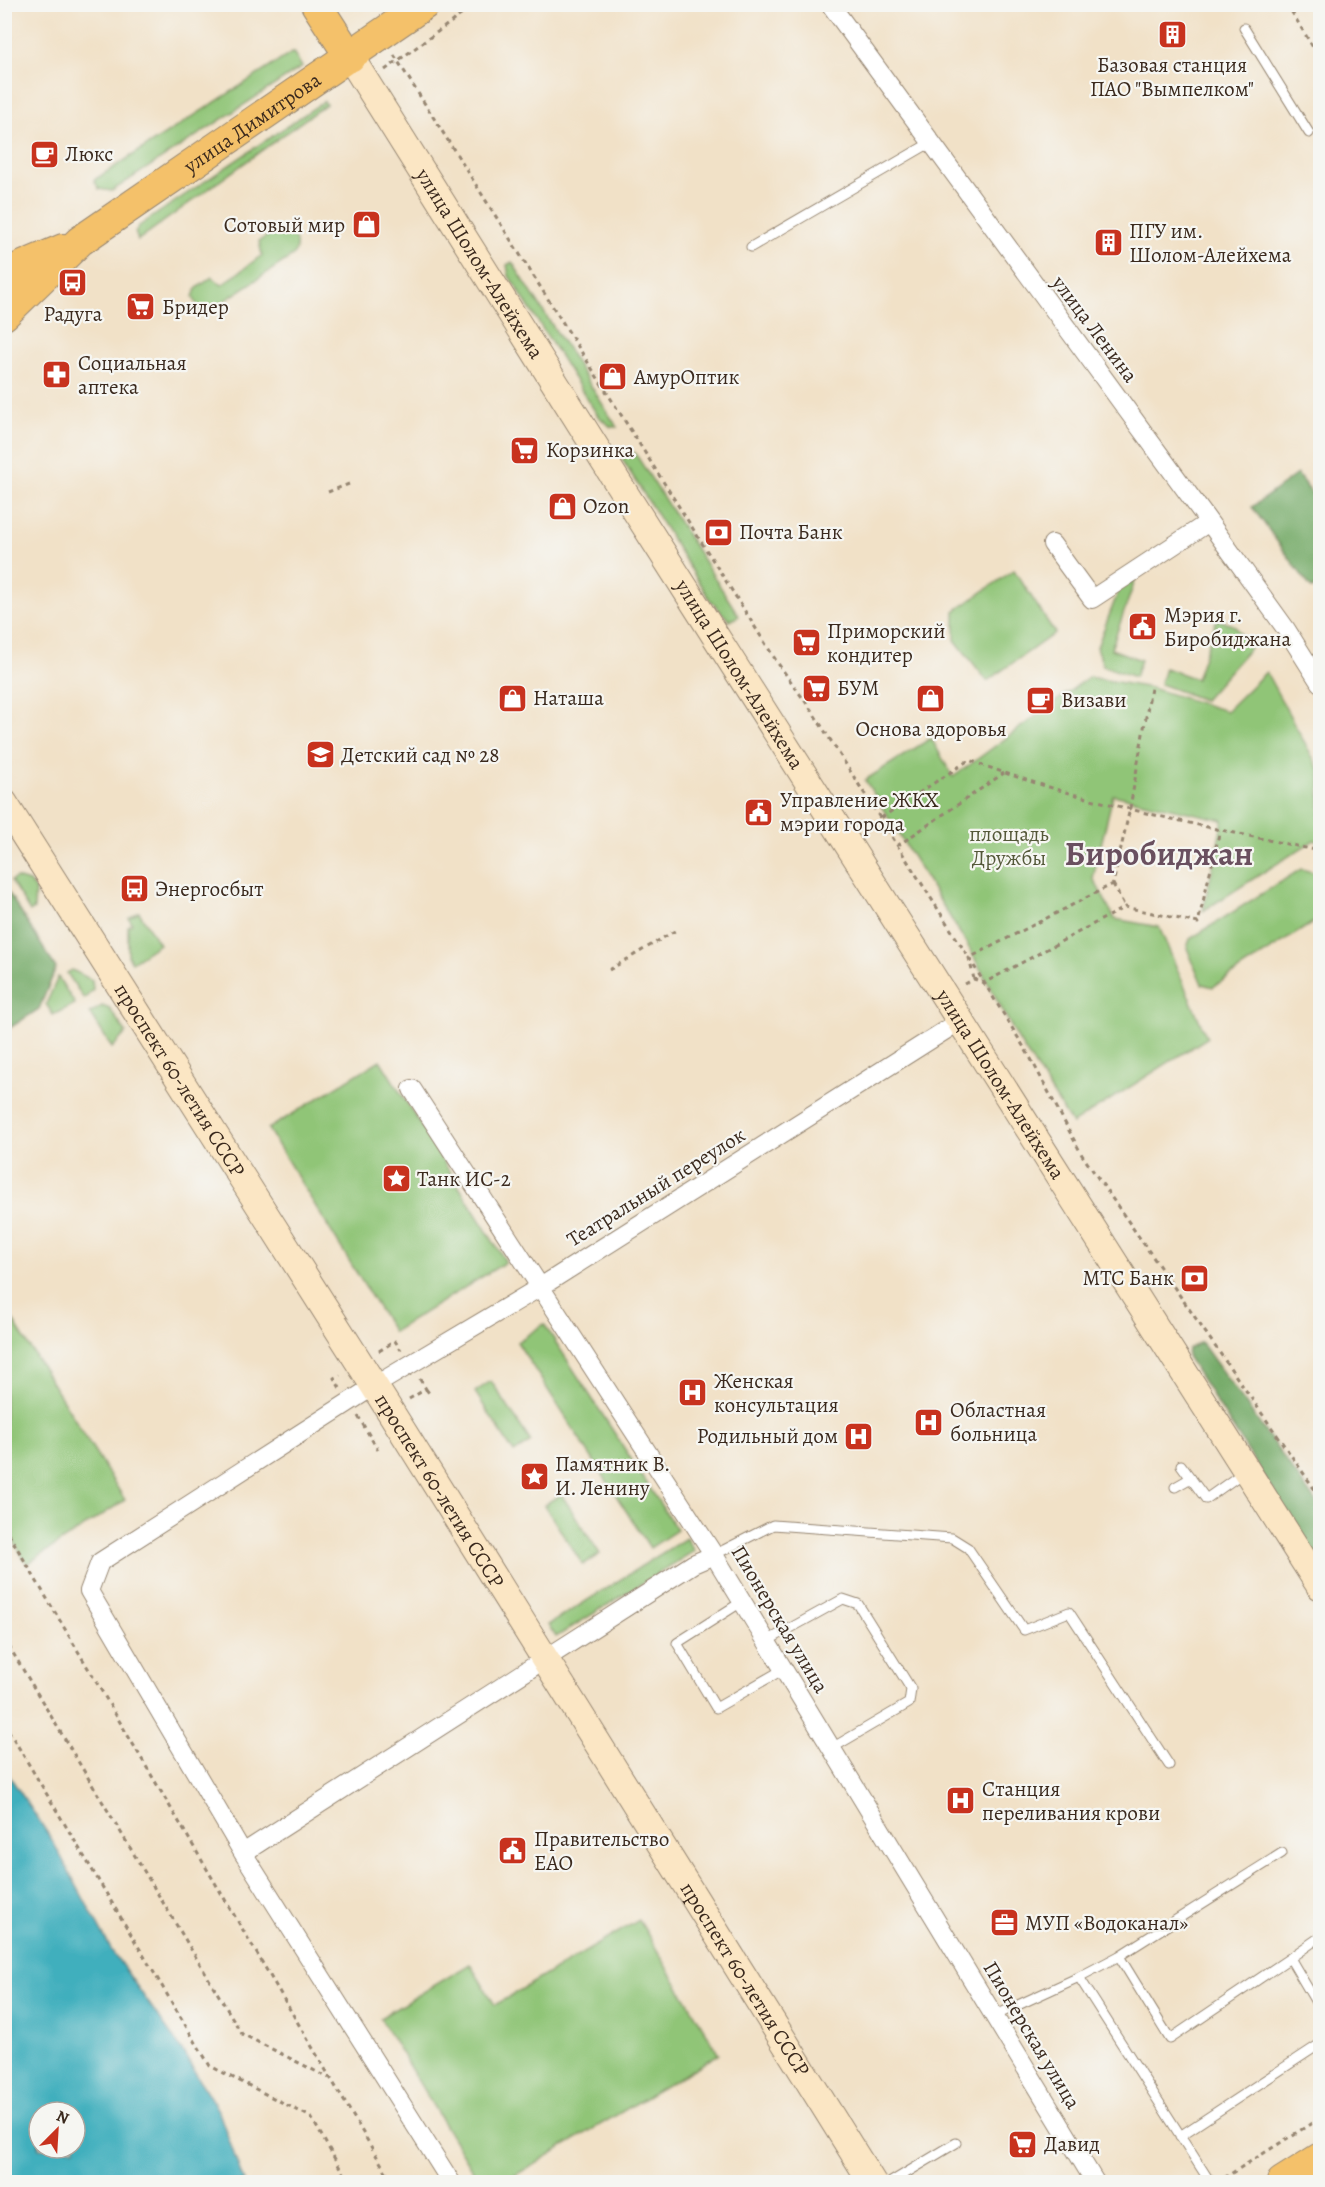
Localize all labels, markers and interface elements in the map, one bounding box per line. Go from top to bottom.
building icon: Базовая станция ПАО "Вымпелком" [1156,18,1188,50]
place label: Базовая станция ПАО "Вымпелком" [1090,51,1254,103]
street label: улица Димитрова [177,66,327,180]
cafe icon: Люкс [28,138,60,170]
place label: Люкс [65,140,113,168]
street label: улица Шолом-Алейхема [409,162,551,365]
shop icon: Сотовый мир [350,209,382,241]
place label: Сотовый мир [224,211,345,239]
place label: ПГУ им. Шолом-Алейхема [1129,217,1292,269]
building icon: ПГУ им. Шолом-Алейхема [1092,227,1124,259]
bus stop icon: Радуга [57,267,89,299]
street label: улица Ленина [1045,269,1145,388]
supermarket icon: Бридер [125,291,157,323]
place label: Бридер [162,293,229,321]
place label: Радуга [43,300,103,328]
place label: Социальная аптека [78,349,187,401]
pharmacy icon: Социальная аптека [41,359,73,391]
shop icon: АмурОптик [597,361,629,393]
place label: АмурОптик [633,363,740,391]
supermarket icon: Корзинка [509,434,541,466]
place label: Корзинка [546,436,634,464]
shop icon: Ozon [546,490,578,522]
place label: Ozon [583,492,629,520]
bank icon: Почта Банк [702,516,734,548]
place label: Почта Банк [739,518,843,546]
street label: улица Шолом-Алейхема [668,573,811,775]
place label: Мэрия г. Биробиджана [1164,601,1291,653]
public building icon: Мэрия г. Биробиджана [1127,611,1159,643]
place label: Приморский кондитер [827,617,946,669]
supermarket icon: Приморский кондитер [790,627,822,659]
supermarket icon: БУМ [800,672,832,704]
place label: БУМ [837,674,879,702]
shop icon: Наташа [496,682,528,714]
shop icon: Основа здоровья [915,682,947,714]
place label: Наташа [533,684,604,712]
cafe icon: Визави [1024,684,1056,716]
place label: Визави [1061,686,1127,714]
place label: Основа здоровья [855,715,1007,743]
school or university icon: Детский сад № 28 [304,739,336,771]
place label: Детский сад № 28 [341,741,499,769]
place label: Управление ЖКХ мэрии города [780,786,939,838]
public building icon: Управление ЖКХ мэрии города [743,796,775,828]
park label: площадь Дружбы [969,820,1049,872]
district label: Биробиджан [1065,831,1253,876]
bus stop icon: Энергосбыт [118,873,150,905]
place label: Энергосбыт [155,875,264,903]
street label: проспект 60-летия СССР [108,978,252,1182]
street label: улица Шолом-Алейхема [929,983,1072,1185]
street label: Театральный переулок [561,1121,751,1253]
place icon: Танк ИС-2 [380,1163,412,1195]
place label: Танк ИС-2 [417,1165,511,1193]
bank icon: МТС Банк [1179,1262,1211,1294]
place label: МТС Банк [1083,1264,1174,1292]
place label: Женская консультация [714,1367,839,1419]
hospital icon: Женская консультация [677,1377,709,1409]
street label: проспект 60-летия СССР [368,1388,511,1593]
place label: Областная больница [950,1396,1046,1448]
hospital icon: Областная больница [913,1406,945,1438]
hospital icon: Родильный дом [843,1420,875,1452]
place label: Родильный дом [697,1422,838,1450]
place label: Памятник В. И. Ленину [555,1450,670,1502]
place icon: Памятник В. И. Ленину [518,1460,550,1492]
street label: Пионерская улица [725,1540,835,1698]
place label: Станция переливания крови [982,1775,1160,1827]
hospital icon: Станция переливания крови [945,1785,977,1817]
place label: Правительство ЕАО [534,1825,669,1877]
public building icon: Правительство ЕАО [497,1835,529,1867]
street label: проспект 60-летия СССР [674,1877,817,2082]
office icon: МУП «Водоканал» [988,1907,1020,1939]
place label: МУП «Водоканал» [1025,1909,1188,1937]
street label: Пионерская улица [977,1956,1087,2114]
north arrow [27,2100,87,2160]
text: N [53,2105,73,2130]
supermarket icon: Давид [1007,2128,1039,2160]
place label: Давид [1044,2130,1100,2158]

